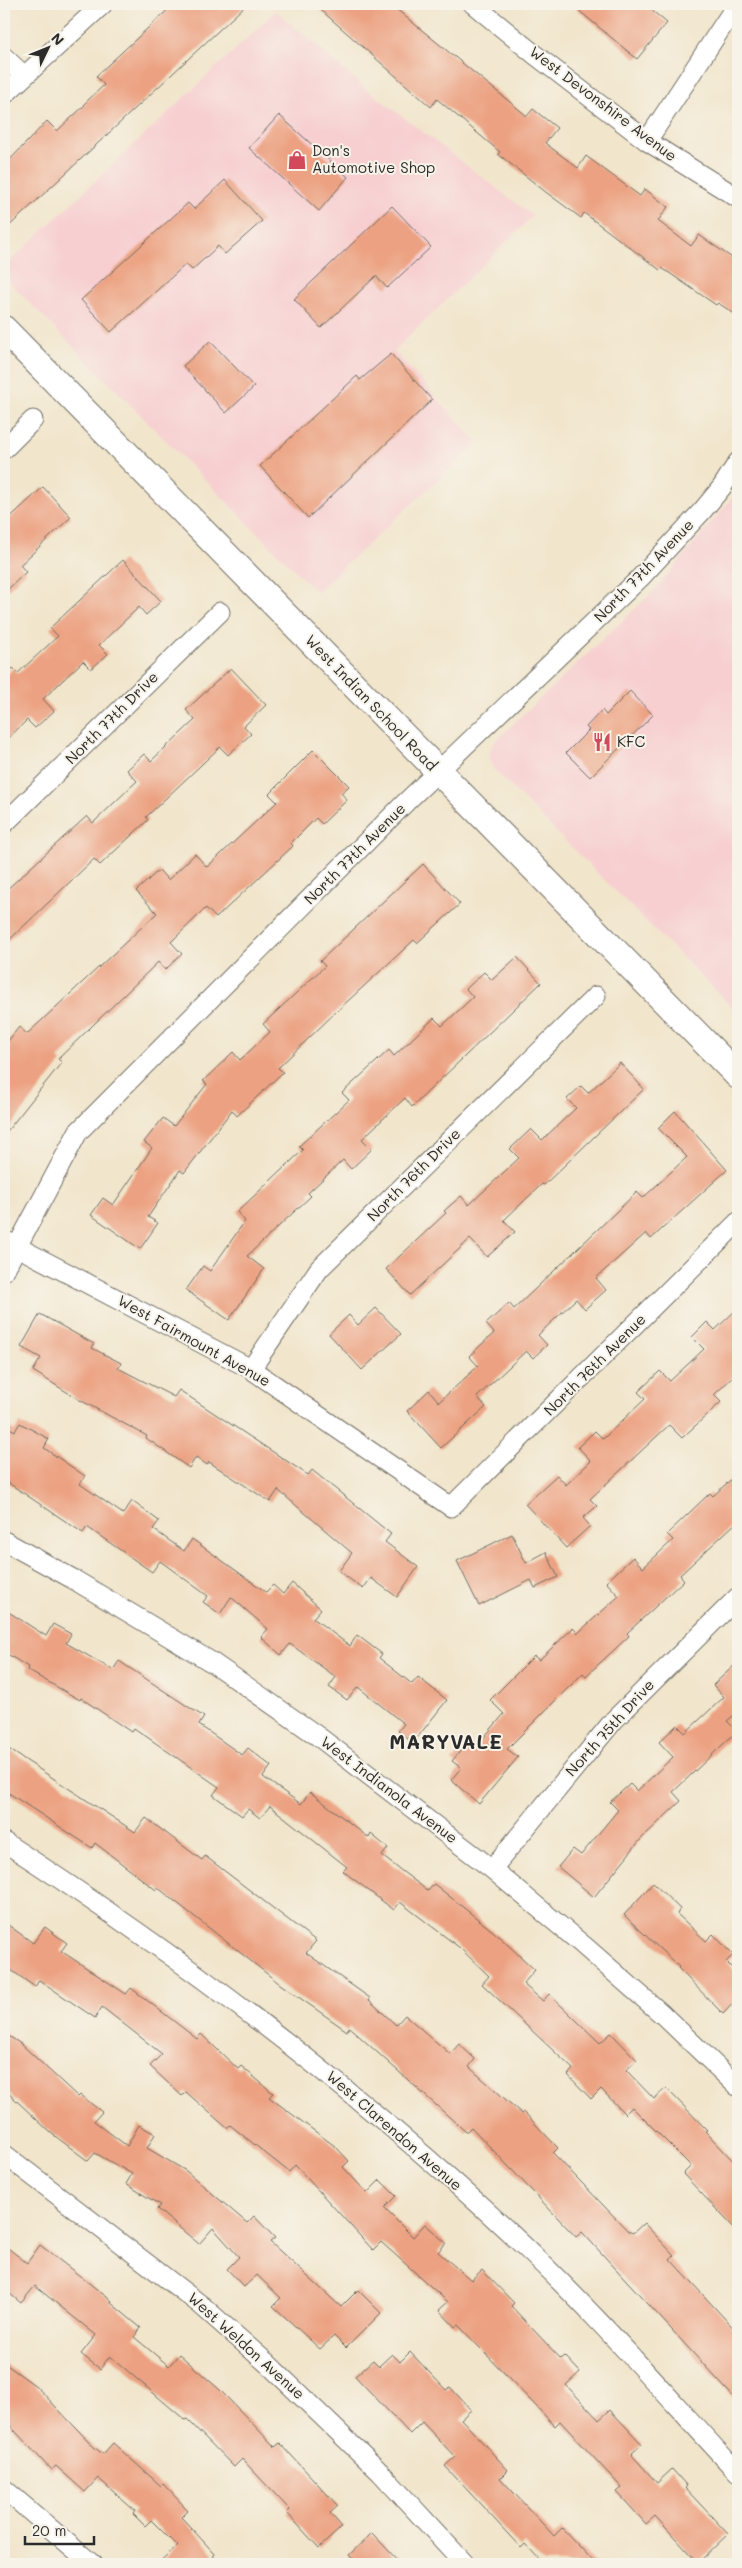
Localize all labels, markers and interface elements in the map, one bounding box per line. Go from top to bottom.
north arrow [22,22,72,72]
text: N [47,28,68,49]
street label: West Devonshire Avenue [526,41,681,165]
place label: Don's Automotive Shop [312,140,435,177]
shop icon: Don's Automotive Shop [286,149,308,171]
street label: North 77th Avenue [589,515,698,626]
street label: West Indian School Road [301,630,442,775]
street label: North 77th Drive [61,667,162,768]
restaurant icon: KFC [591,731,613,753]
place label: KFC [617,731,645,751]
street label: North 77th Avenue [299,798,409,908]
street label: North 76th Drive [362,1123,464,1225]
street label: West Fairmount Avenue [115,1290,274,1390]
street label: North 76th Avenue [539,1309,650,1420]
street label: North 75th Drive [560,1675,658,1780]
district label: MARYVALE [389,1728,503,1754]
street label: West Indianola Avenue [317,1731,462,1847]
street label: West Clarendon Avenue [323,2066,467,2195]
street label: West Weldon Avenue [184,2287,309,2403]
scale bar [25,2513,94,2545]
text: 20 m [32,2520,66,2540]

